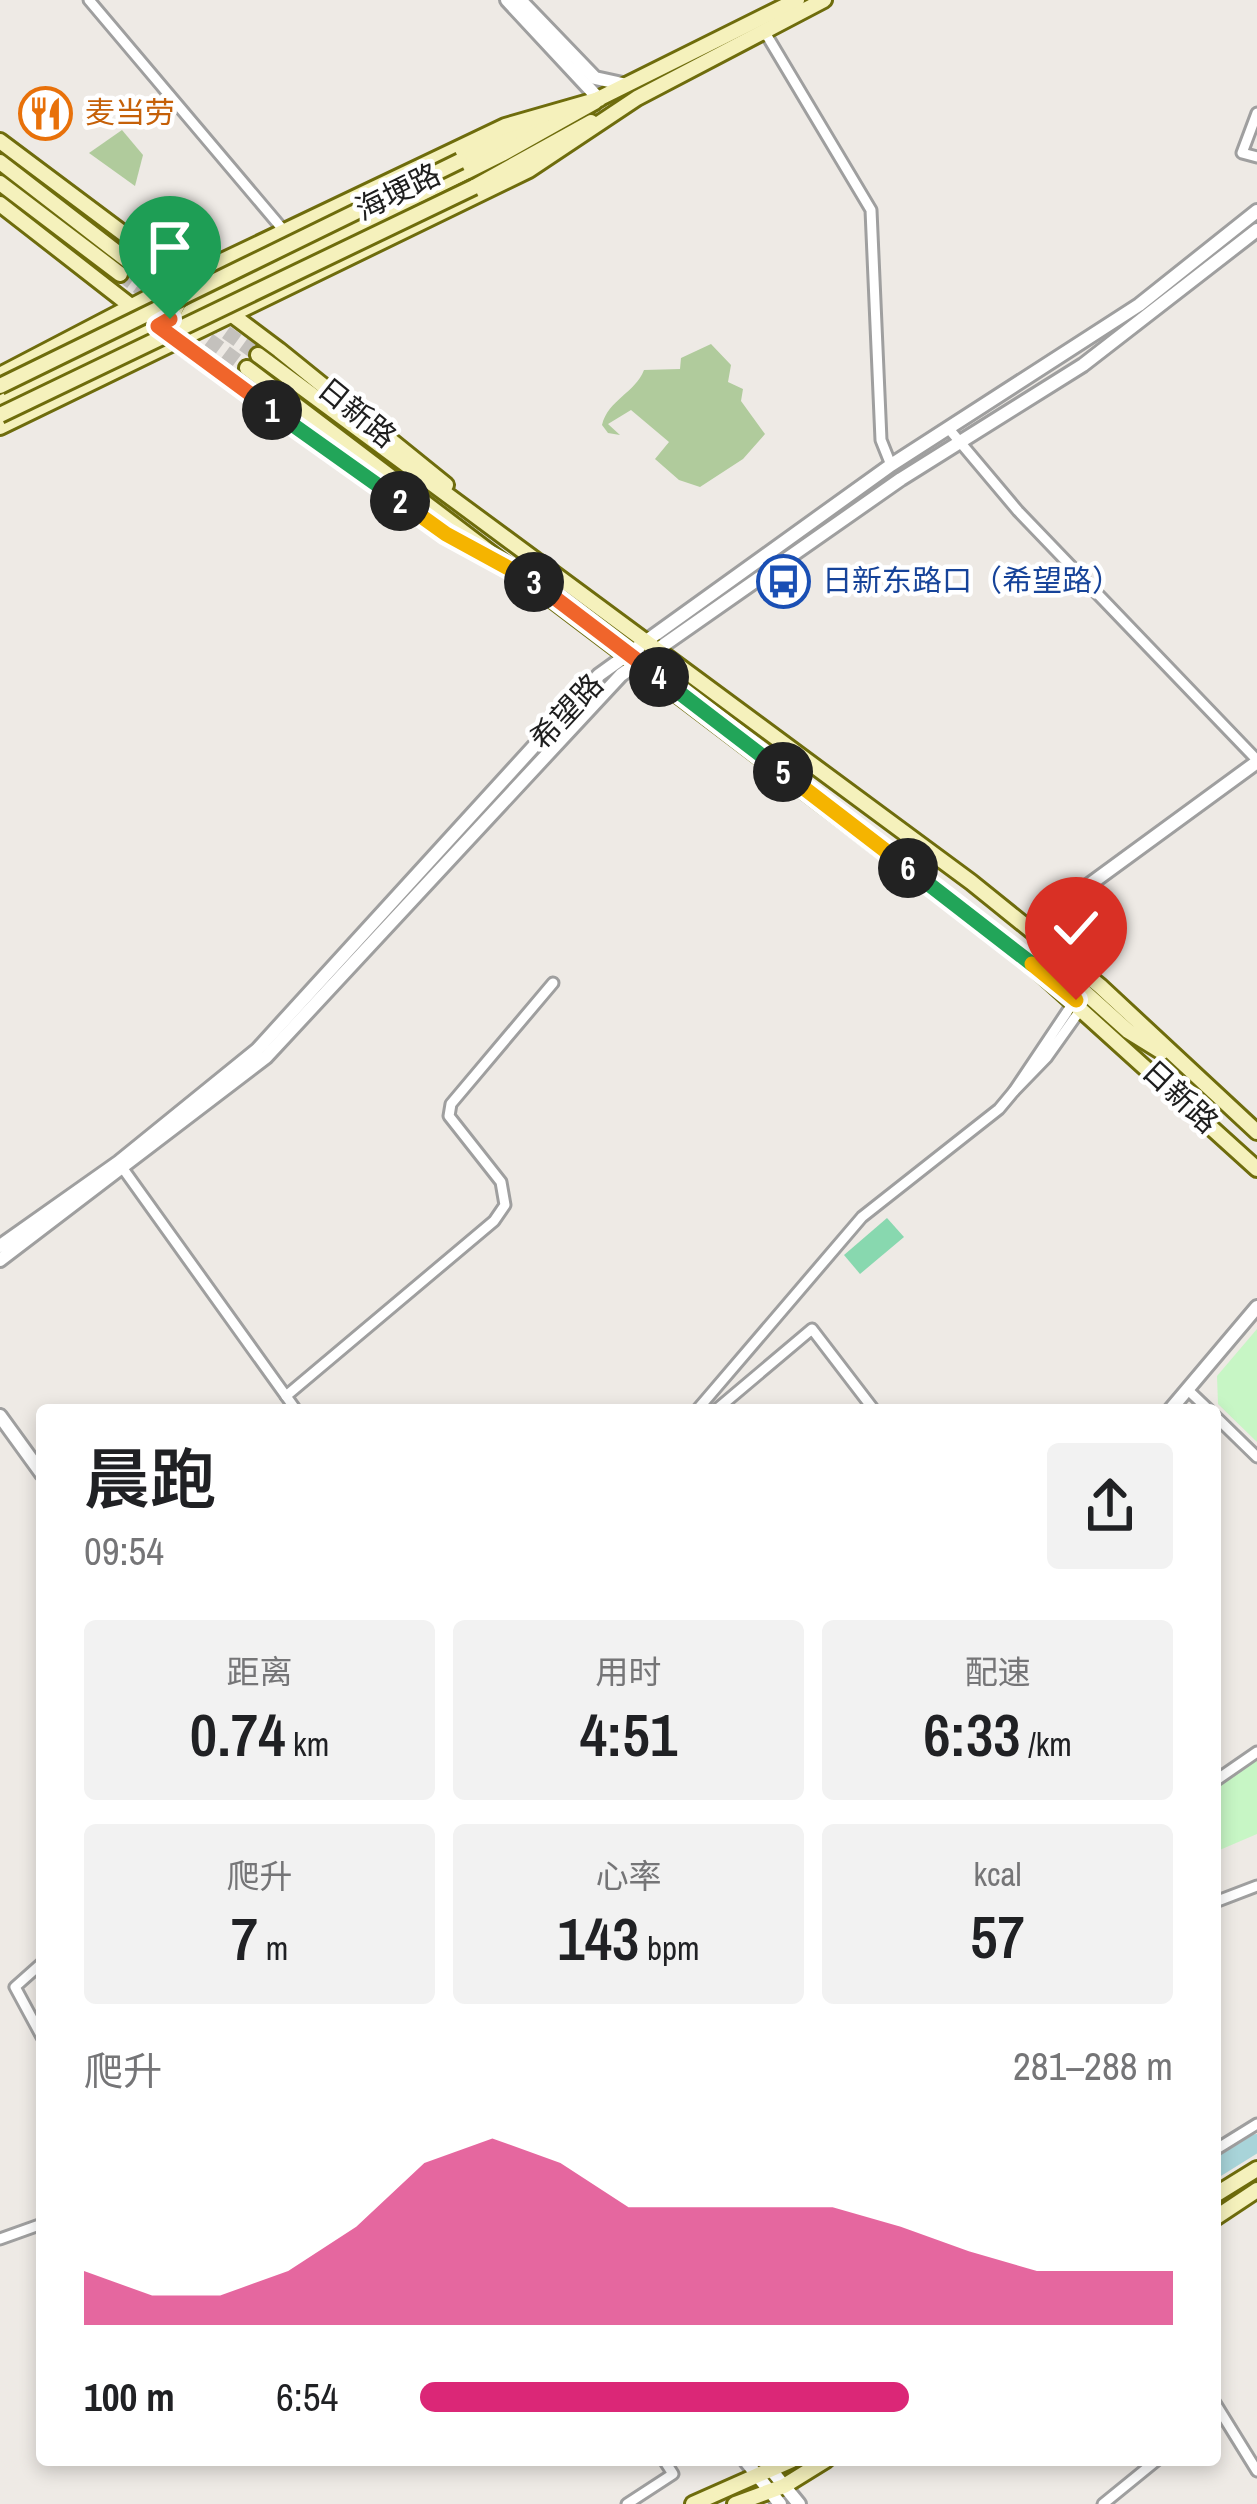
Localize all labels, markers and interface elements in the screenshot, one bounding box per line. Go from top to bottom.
restaurant icon: 麦当劳 [18,85,74,141]
place label: 麦当劳 [85,92,175,132]
street label: 海埂路 [348,153,447,229]
pin [119,196,221,319]
icon: arrive [137,214,203,280]
street label: 日新路 [310,368,405,456]
pin: 1 [242,380,302,440]
text: 1 [264,388,280,432]
pin: 2 [370,471,430,531]
text: 2 [392,479,408,523]
pin: 3 [504,552,564,612]
bus stop icon: 日新东路口（希望路） [755,553,811,609]
text: 3 [526,560,542,604]
place label: 日新东路口（希望路） [822,560,1122,600]
pin: 4 [629,647,689,707]
text: 4 [651,655,667,699]
street label: 希望路 [521,665,612,758]
pin: 5 [753,742,813,802]
text: 5 [775,750,791,794]
pin: 6 [878,838,938,898]
text: 6 [900,846,916,890]
pin [1025,877,1127,1000]
icon: check [1043,895,1109,961]
street label: 日新路 [1134,1051,1227,1142]
text: 晨跑 [84,1435,216,1524]
button: share [1047,1443,1173,1569]
text: 09:54 [84,1525,164,1577]
text: 距离 [227,1650,293,1694]
text: 用时 [596,1650,662,1694]
text: 配速 [965,1650,1031,1694]
text: 0.74 [190,1694,286,1775]
text: 4:51 [580,1694,677,1775]
text: 6:33 [923,1694,1021,1775]
text: km [286,1722,329,1766]
text: /km [1021,1722,1072,1766]
text: kcal [973,1852,1022,1896]
text: 爬升 [227,1854,293,1898]
text: 心率 [596,1854,662,1898]
text: 57 [970,1896,1025,1977]
text: 7 [231,1898,258,1979]
text: 143 [557,1898,639,1979]
text: m [258,1926,288,1970]
text: bpm [639,1926,700,1970]
text: 281–288 m [1013,2040,1173,2092]
text: 爬升 [84,2045,162,2097]
text: 100 m [84,2371,175,2423]
text: 6:54 [276,2371,338,2423]

